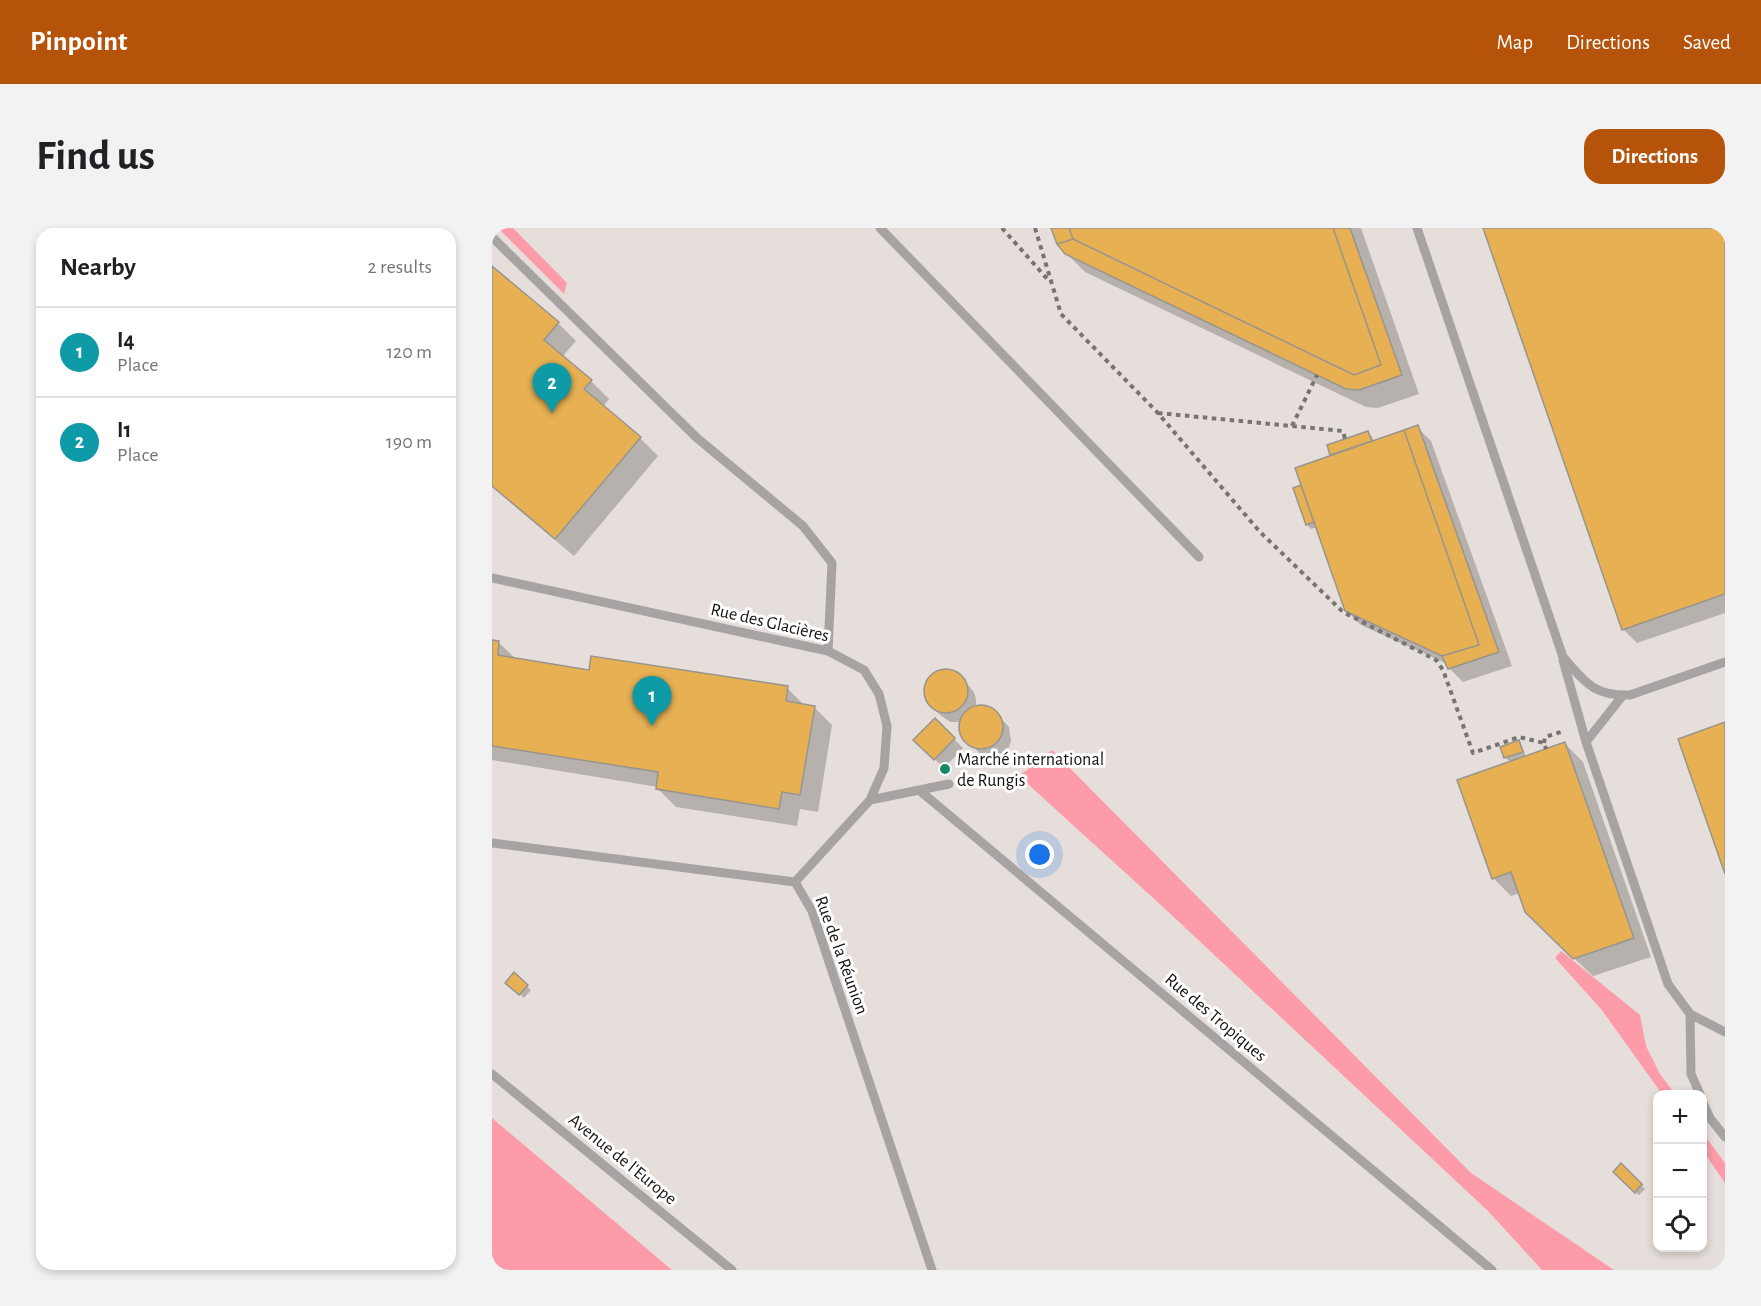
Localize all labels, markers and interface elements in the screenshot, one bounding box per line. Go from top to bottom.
text: Pinpoint [30,28,128,56]
text: Map [1497,32,1533,53]
text: Directions [1566,32,1650,53]
text: Saved [1683,32,1731,53]
button: Directions [1584,129,1725,184]
text: Find us [36,135,155,177]
text: Nearby [60,254,136,280]
text: 2 results [368,257,432,277]
text: I4 [117,329,135,351]
text: 1 [76,342,83,362]
text: 120 m [386,342,432,362]
text: Place [117,355,158,375]
pin: 2 [532,364,572,413]
text: I1 [117,419,131,441]
text: 2 [75,432,84,452]
text: 190 m [386,432,432,452]
text: Place [117,445,158,465]
street label: Rue des Glacières [709,601,831,645]
pin: 1 [632,676,672,726]
place label: Marché international de Rungis [957,751,1104,790]
marker: Marché international de Rungis [938,762,952,776]
your location [1025,840,1054,869]
street label: Rue de la Réunion [811,894,871,1017]
street label: Rue des Tropiques [1161,970,1270,1065]
map controls [1653,1090,1707,1252]
button: + [1653,1090,1707,1144]
street label: Avenue de l'Europe [565,1111,680,1209]
button: − [1653,1144,1707,1198]
button: locate [1653,1198,1707,1252]

